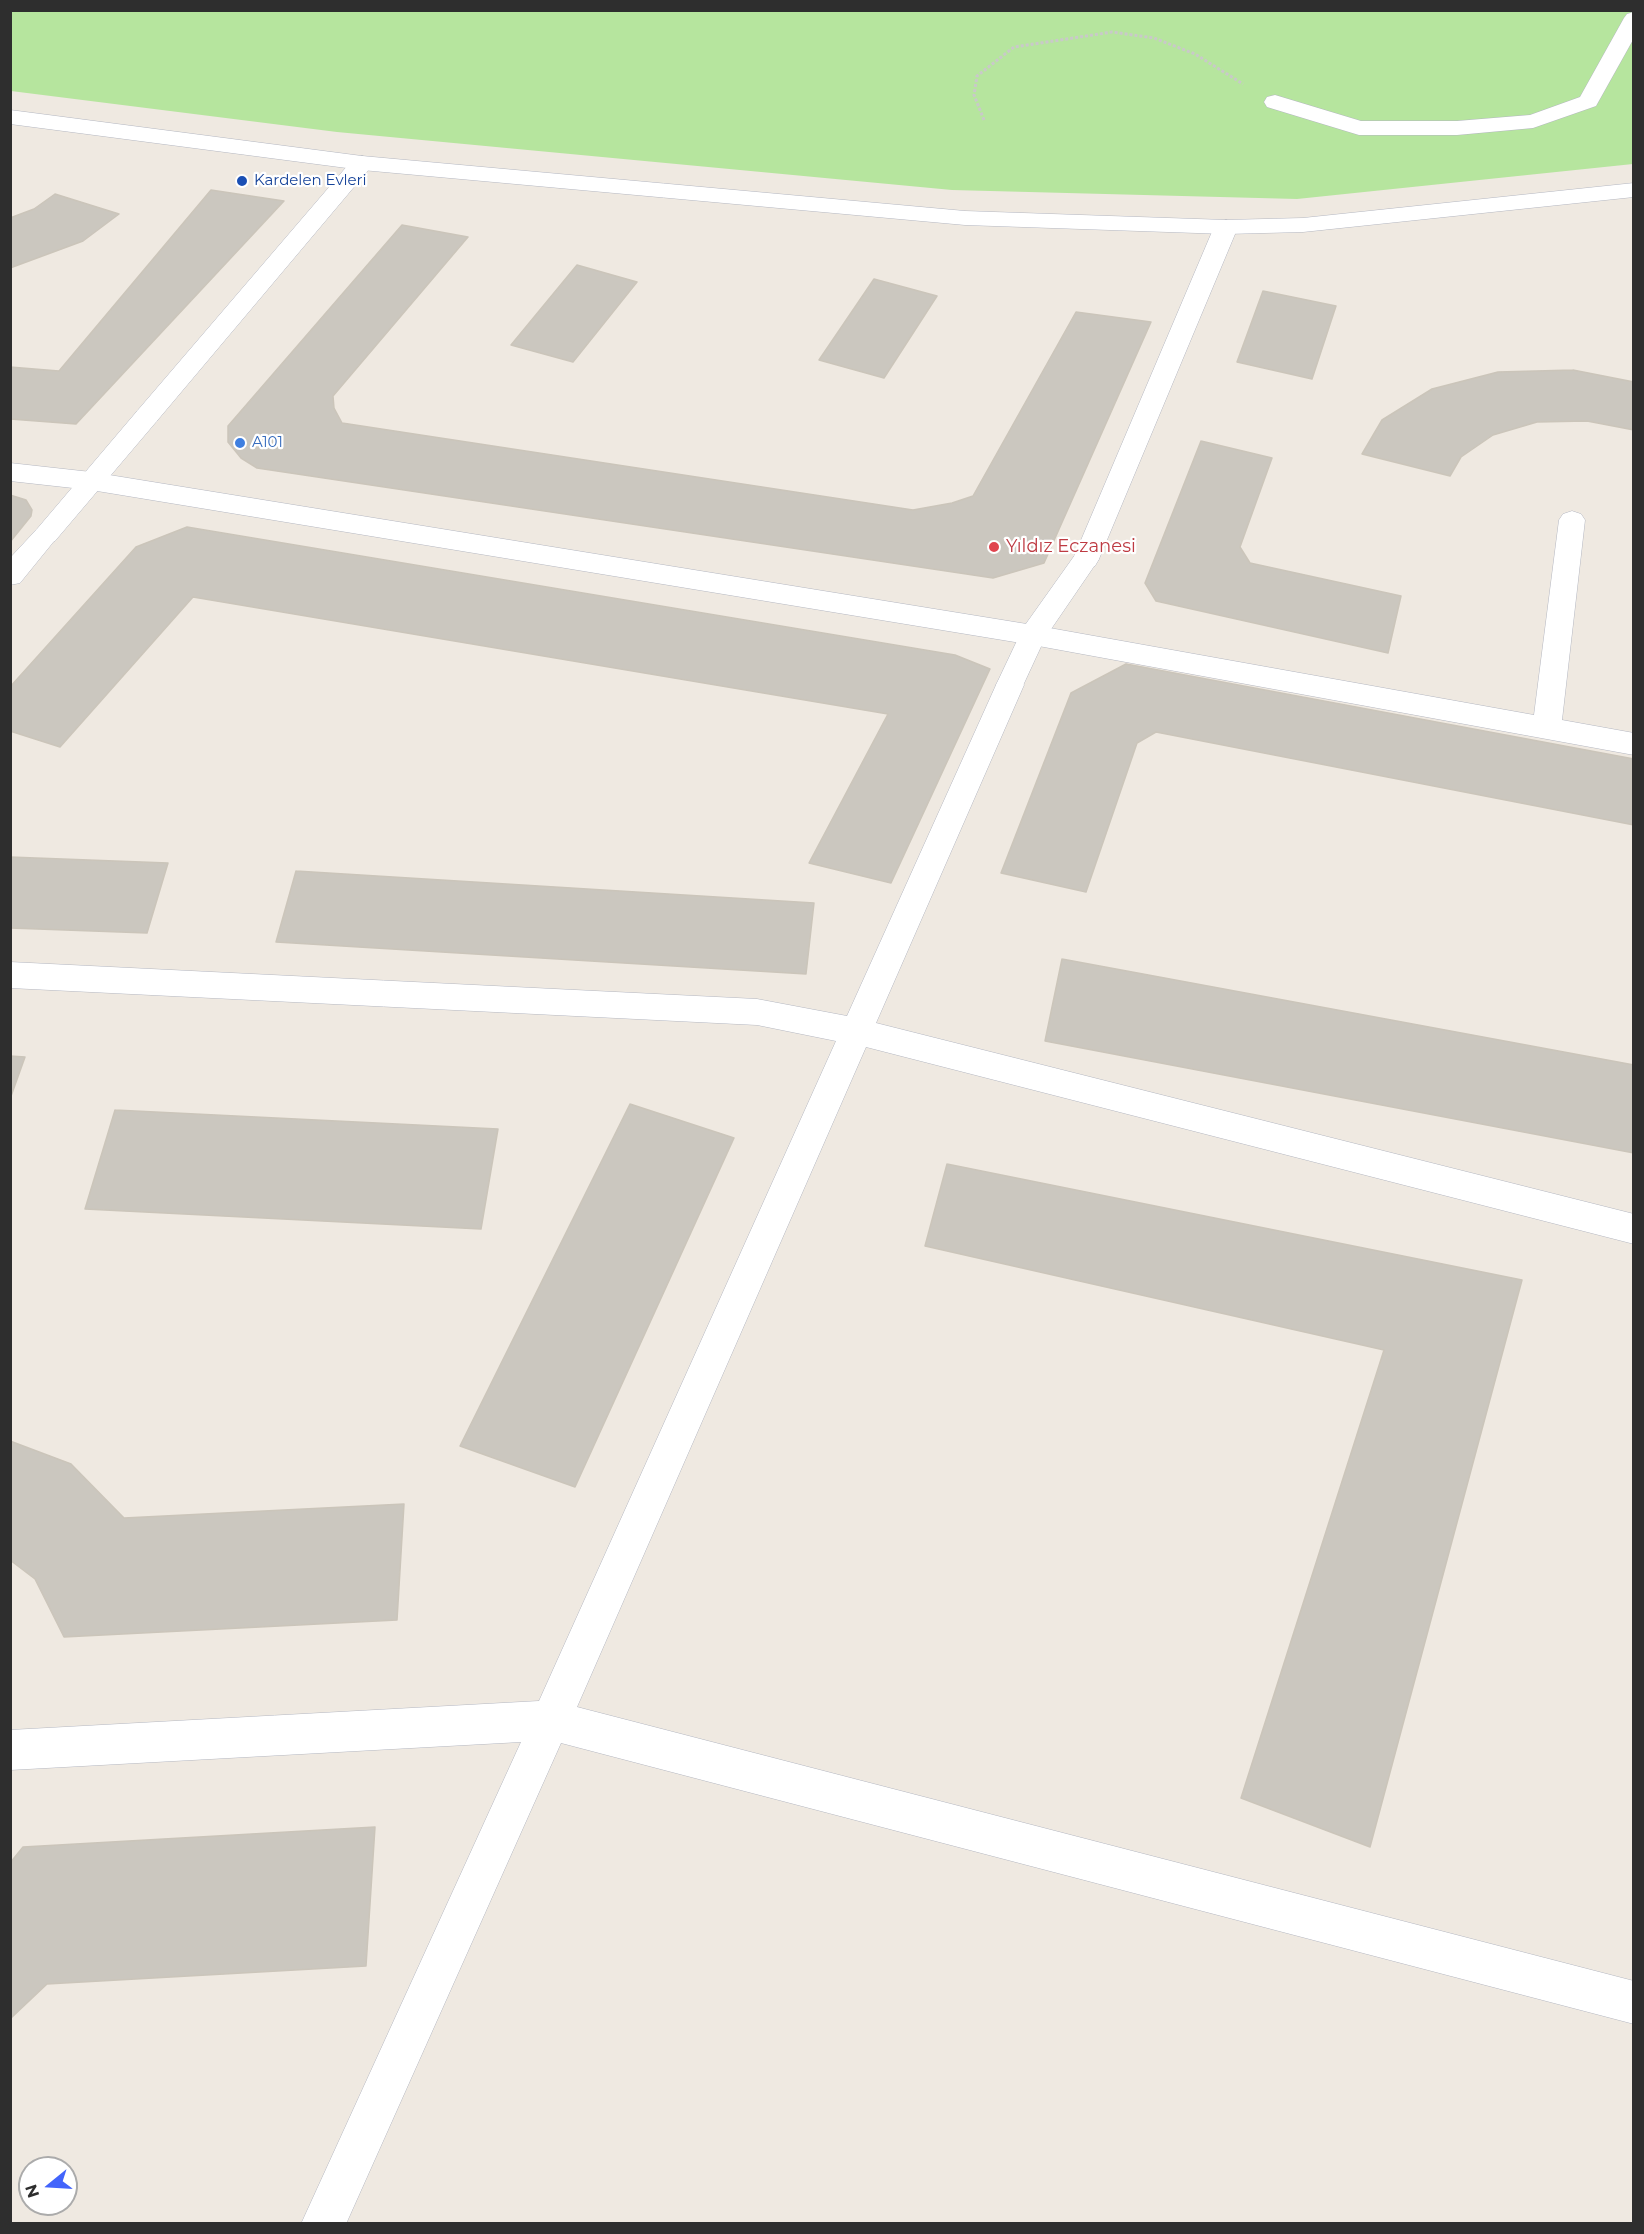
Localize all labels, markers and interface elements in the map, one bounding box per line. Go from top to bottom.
place label: Kardelen Evleri [254,172,367,190]
marker: Kardelen Evleri [235,174,249,188]
place label: A101 [252,434,283,452]
marker: A101 [233,436,247,450]
place label: Yıldız Eczanesi [1006,536,1136,558]
marker: Yıldız Eczanesi [987,540,1001,554]
north arrow [18,2156,78,2216]
text: N [21,2182,43,2200]

